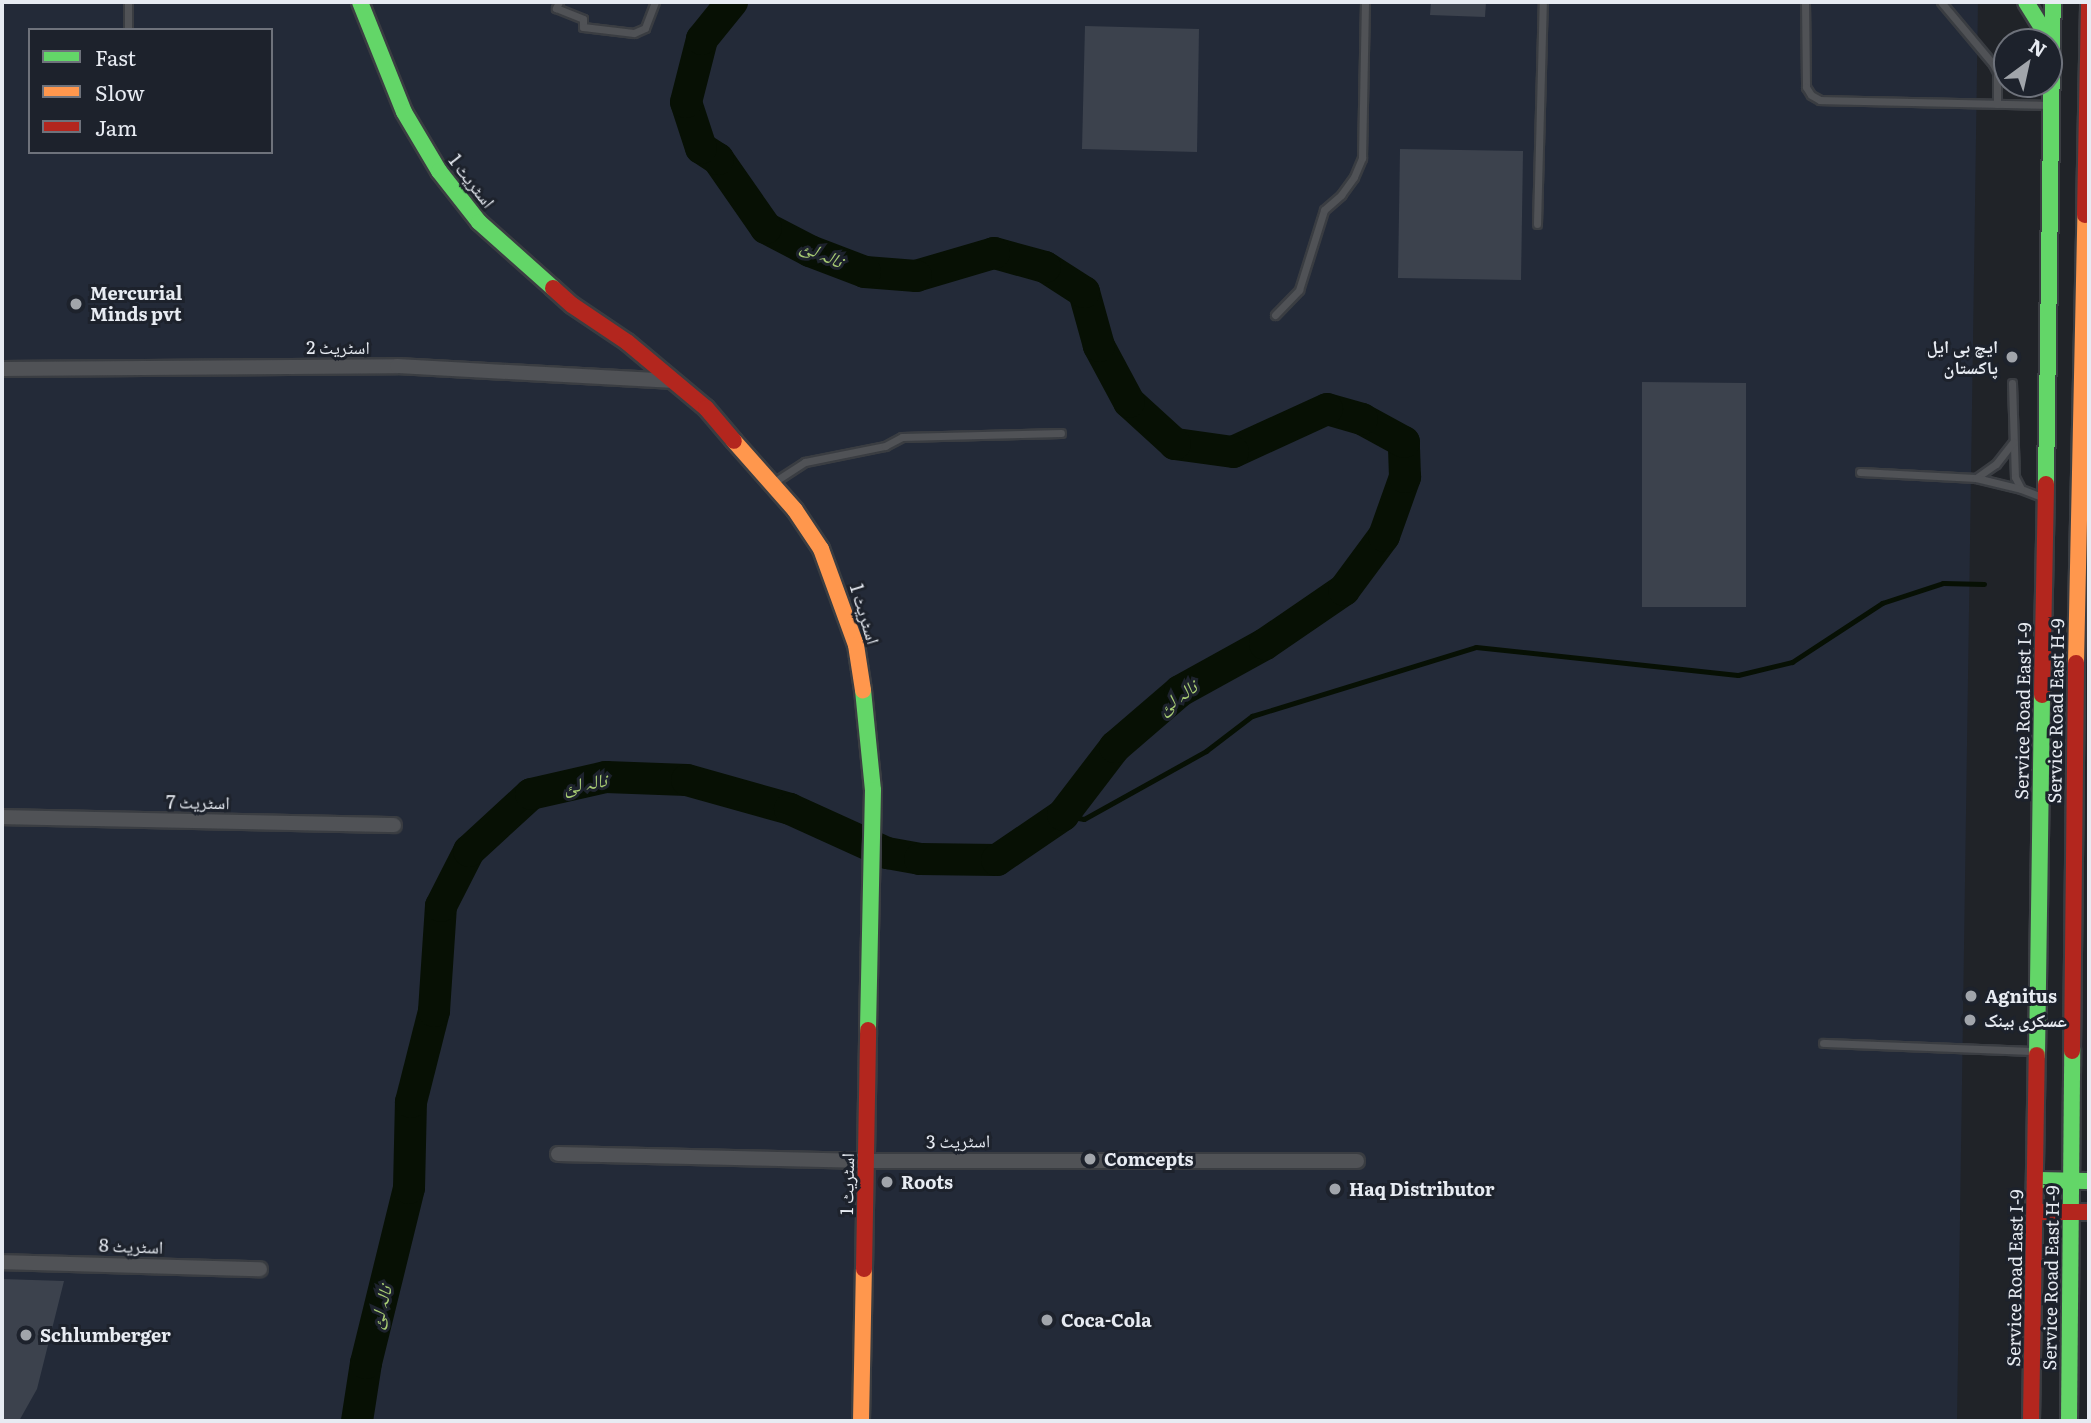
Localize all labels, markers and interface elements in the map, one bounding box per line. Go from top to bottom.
legend [28,28,273,154]
north arrow [1993,28,2063,98]
text: N [2024,31,2053,63]
text: Fast [95,41,136,72]
text: Slow [95,76,145,107]
text: Jam [95,111,137,142]
street label: اسٹریٹ 1 [445,150,499,212]
water label: نالہ لئ [797,234,847,272]
place label: Mercurial Minds pvt [90,283,182,326]
marker: Mercurial Minds pvt [68,296,84,312]
street label: اسٹریٹ 2 [306,336,370,358]
place label: ایچ بی ایل پاکستان [1927,336,1998,378]
marker: ایچ بی ایل پاکستان [2004,349,2020,365]
street label: اسٹریٹ 1 [846,581,884,647]
street label: Service Road East H-9 [2044,618,2068,804]
street label: Service Road East I-9 [2011,622,2035,800]
water label: نالہ لئ [1153,675,1201,719]
water label: نالہ لئ [562,768,608,798]
street label: اسٹریٹ 7 [166,791,230,813]
place label: Agnitus [1985,985,2057,1007]
marker: Agnitus [1963,988,1979,1004]
place label: عسکری بینک [1984,1009,2067,1031]
marker: عسکری بینک [1962,1012,1978,1028]
street label: اسٹریٹ 3 [926,1130,990,1152]
place label: Comcepts [1104,1148,1194,1170]
marker: Comcepts [1082,1151,1098,1167]
street label: اسٹریٹ 1 [836,1153,858,1215]
place label: Roots [901,1171,953,1193]
marker: Roots [879,1174,895,1190]
place label: Haq Distributor [1349,1178,1494,1200]
marker: Haq Distributor [1327,1181,1343,1197]
street label: Service Road East H-9 [2039,1185,2063,1371]
street label: Service Road East I-9 [2003,1189,2027,1367]
street label: اسٹریٹ 8 [99,1234,163,1258]
water label: نالہ لئ [364,1283,396,1331]
place label: Coca-Cola [1061,1309,1152,1331]
marker: Coca-Cola [1039,1312,1055,1328]
place label: Schlumberger [40,1324,171,1346]
marker: Schlumberger [18,1327,34,1343]

